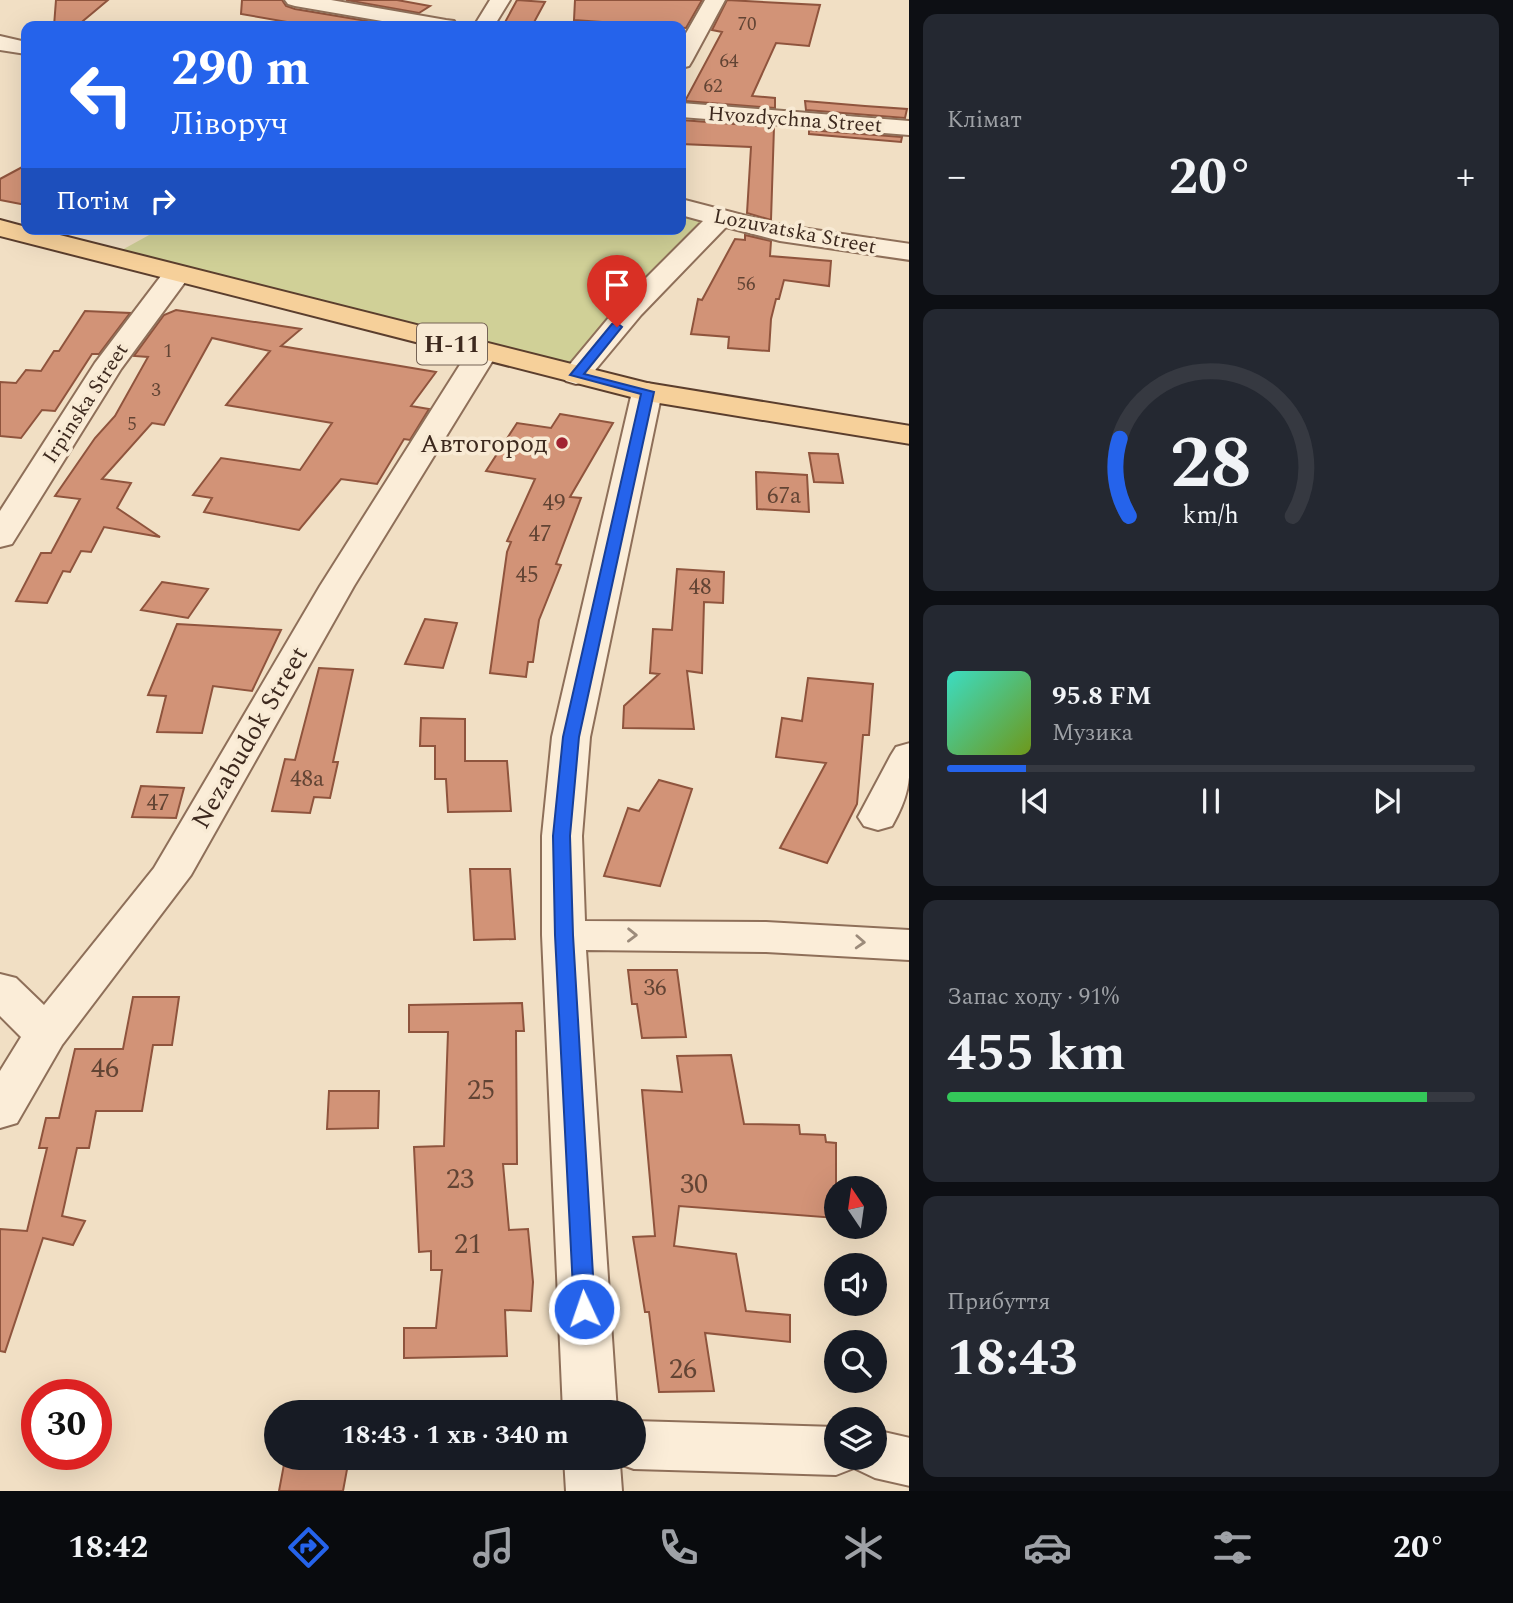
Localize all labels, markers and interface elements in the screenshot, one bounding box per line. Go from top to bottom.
house number: 70 [737,10,757,39]
text: 290 m [171,32,310,107]
house number: 64 [719,47,739,76]
icon: left [56,49,147,140]
house number: 62 [703,72,723,101]
street label: Hvozdychna Street [707,98,883,142]
text: Ліворуч [171,100,288,149]
text: Клімат [947,103,1022,138]
text: 20° [1169,138,1253,217]
text: − [947,148,966,206]
text: + [1456,148,1475,206]
text: Потім [56,181,130,221]
icon: right [144,182,182,220]
street label: Lozuvatska Street [711,201,879,263]
pin [587,255,647,327]
icon: arrive [598,266,636,304]
house number: 56 [736,270,756,299]
road number: Н-11 [417,324,487,365]
street label: Irpinska Street [35,337,137,470]
house number: 1 [163,337,173,366]
house number: 3 [151,376,161,405]
house number: 5 [127,410,137,439]
text: 28 [1170,410,1252,521]
place label: Автогород [420,424,548,464]
marker: Автогород [554,435,570,451]
house number: 67а [767,479,801,514]
house number: 49 [543,486,566,521]
text: km/h [1183,497,1239,535]
house number: 47 [529,517,552,552]
house number: 45 [516,558,539,593]
house number: 48 [689,570,712,605]
street label: Nezabudok Street [181,639,319,836]
text: 95.8 FM [1052,676,1152,716]
text: Музика [1052,716,1133,751]
house number: 48а [290,762,324,797]
icon: previous [1016,782,1054,820]
icon: pause [1192,782,1230,820]
icon: next [1368,782,1406,820]
house number: 47 [147,786,170,821]
one-way arrow [627,928,638,943]
one-way arrow [854,934,865,949]
house number: 36 [644,971,667,1006]
text: Запас ходу · 91% [947,980,1119,1015]
text: 455 km [947,1014,1126,1093]
house number: 46 [91,1047,119,1090]
house number: 25 [467,1069,495,1112]
house number: 23 [446,1158,474,1201]
house number: 30 [680,1163,708,1206]
north arrow [824,1176,887,1239]
map controls [824,1176,887,1470]
house number: 21 [454,1223,482,1266]
button: sound [824,1253,887,1316]
position arrow [547,1272,621,1346]
text: Прибуття [947,1285,1050,1320]
text: 18:43 [947,1319,1078,1398]
button: search [824,1330,887,1393]
house number: 26 [669,1348,697,1391]
speed limit sign: 30 [21,1379,112,1470]
button: layers [824,1407,887,1470]
text: 18:43 · 1 хв · 340 m [341,1415,569,1455]
text: 18:42 [68,1523,148,1572]
icon: directions [284,1523,333,1572]
icon: music [469,1523,518,1572]
icon: phone [654,1523,703,1572]
icon: climate [839,1523,888,1572]
icon: car [1023,1523,1072,1572]
icon: filters [1208,1523,1257,1572]
text: 20° [1393,1523,1445,1572]

